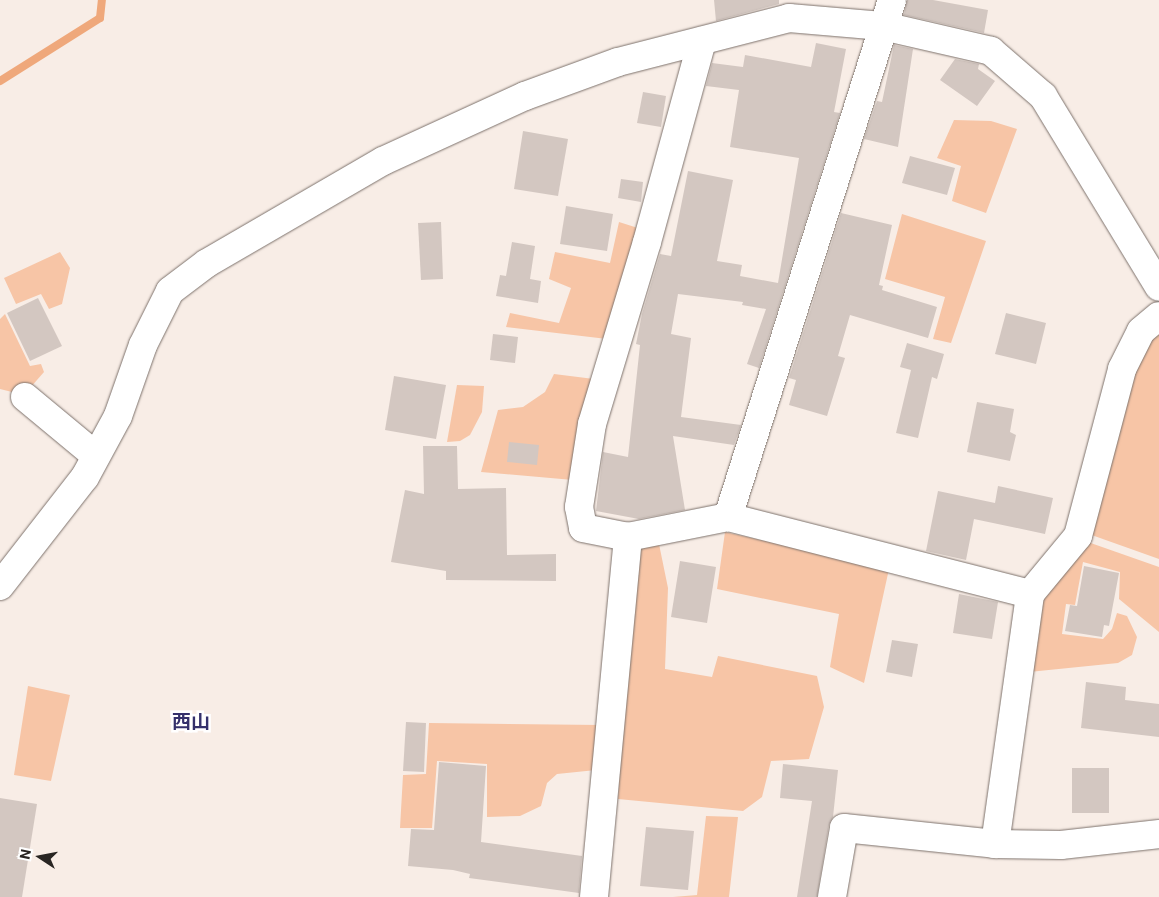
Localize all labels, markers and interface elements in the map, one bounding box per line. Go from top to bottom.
district label: 西山 [172,711,210,733]
north arrow [15,832,65,882]
text: N [16,848,34,861]

